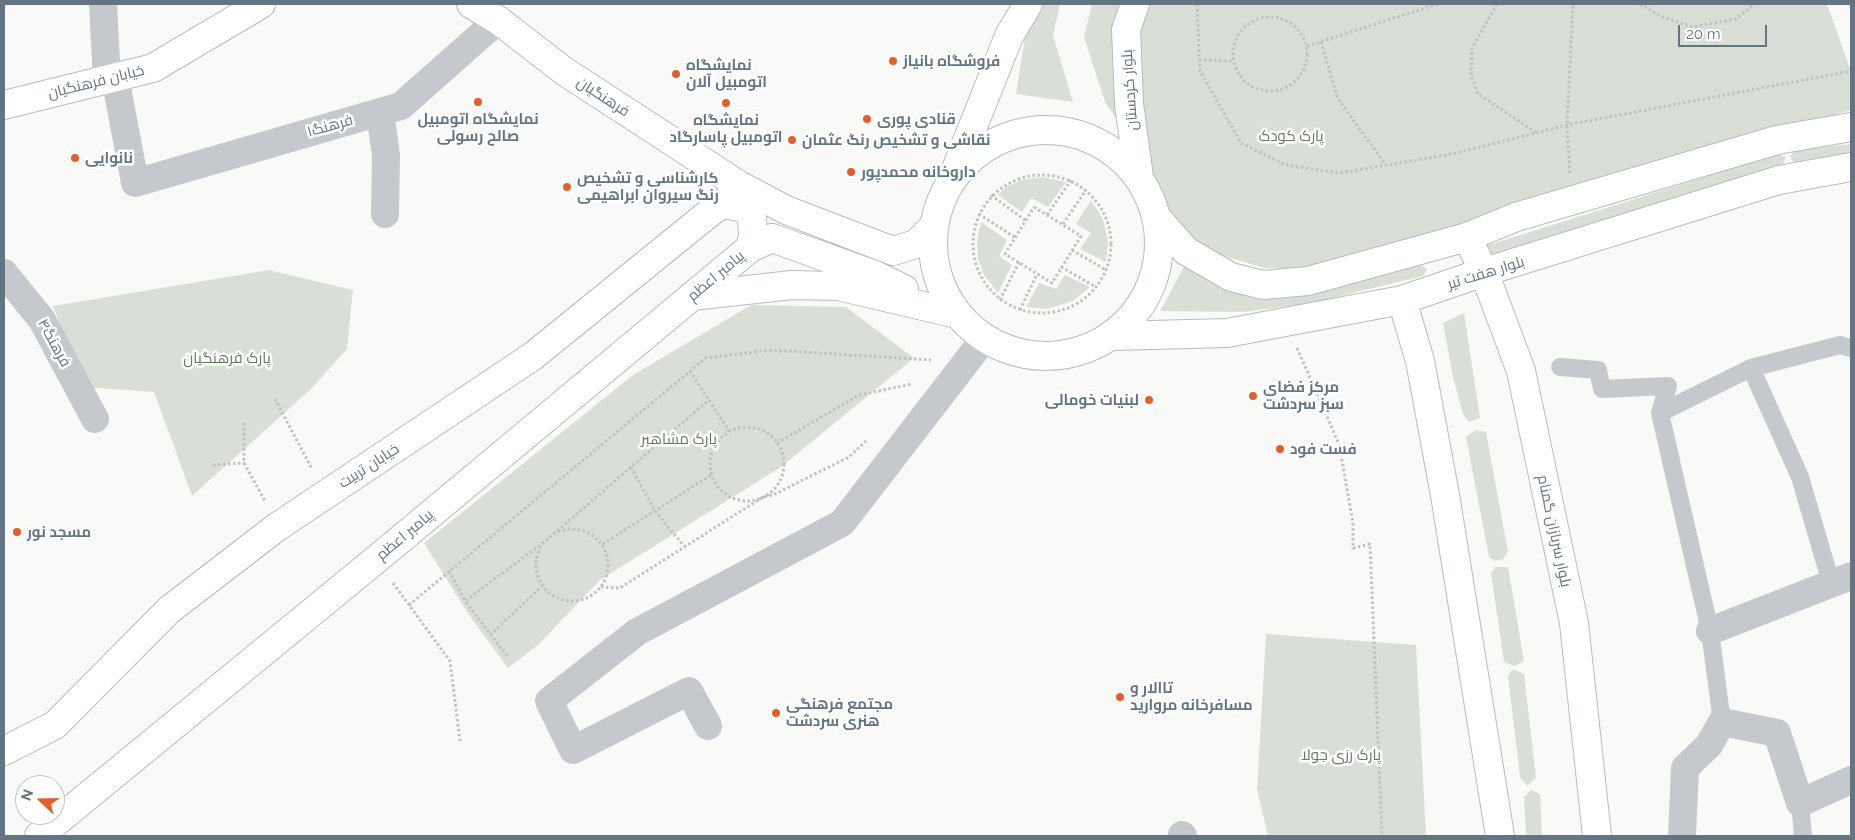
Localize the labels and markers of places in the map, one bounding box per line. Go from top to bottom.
place label: فروشگاه بانیاز [903,52,1000,70]
marker: فروشگاه بانیاز [887,55,899,67]
place label: نمایشگاه اتومبیل آلان [686,56,767,91]
marker: نمایشگاه اتومبیل آلان [670,68,682,80]
marker: نمایشگاه اتومبیل صالح رسولی [472,96,484,108]
marker: نمایشگاه اتومبیل پاسارگاد [720,97,732,109]
place label: نمایشگاه اتومبیل صالح رسولی [417,110,539,145]
place label: قنادی پوری [877,110,956,128]
place label: نمایشگاه اتومبیل پاسارگاد [670,111,782,146]
marker: قنادی پوری [861,113,873,125]
place label: نقاشی و تشخیص رنگ عثمان [802,131,991,149]
marker: نقاشی و تشخیص رنگ عثمان [786,134,798,146]
place label: نانوایی [85,149,133,167]
marker: نانوایی [69,152,81,164]
place label: داروخانه محمدپور [861,163,976,181]
marker: داروخانه محمدپور [845,166,857,178]
place label: کارشناسی و تشخیص رنگ سیروان ابراهیمی [577,169,719,204]
marker: کارشناسی و تشخیص رنگ سیروان ابراهیمی [561,181,573,193]
place label: مرکز فضای سبز سردشت [1263,378,1344,413]
marker: مرکز فضای سبز سردشت [1247,390,1259,402]
place label: لبنیات خومالی [1045,391,1139,409]
marker: لبنیات خومالی [1143,394,1155,406]
place label: فست فود [1290,440,1357,458]
marker: فست فود [1274,443,1286,455]
place label: مسجد نور [27,523,91,541]
marker: مسجد نور [11,526,23,538]
place label: تاالار و مسافرخانه مروارید [1130,679,1253,714]
marker: تاالار و مسافرخانه مروارید [1114,691,1126,703]
place label: مجتمع فرهنگی هنری سردشت [786,695,893,730]
marker: مجتمع فرهنگی هنری سردشت [770,707,782,719]

